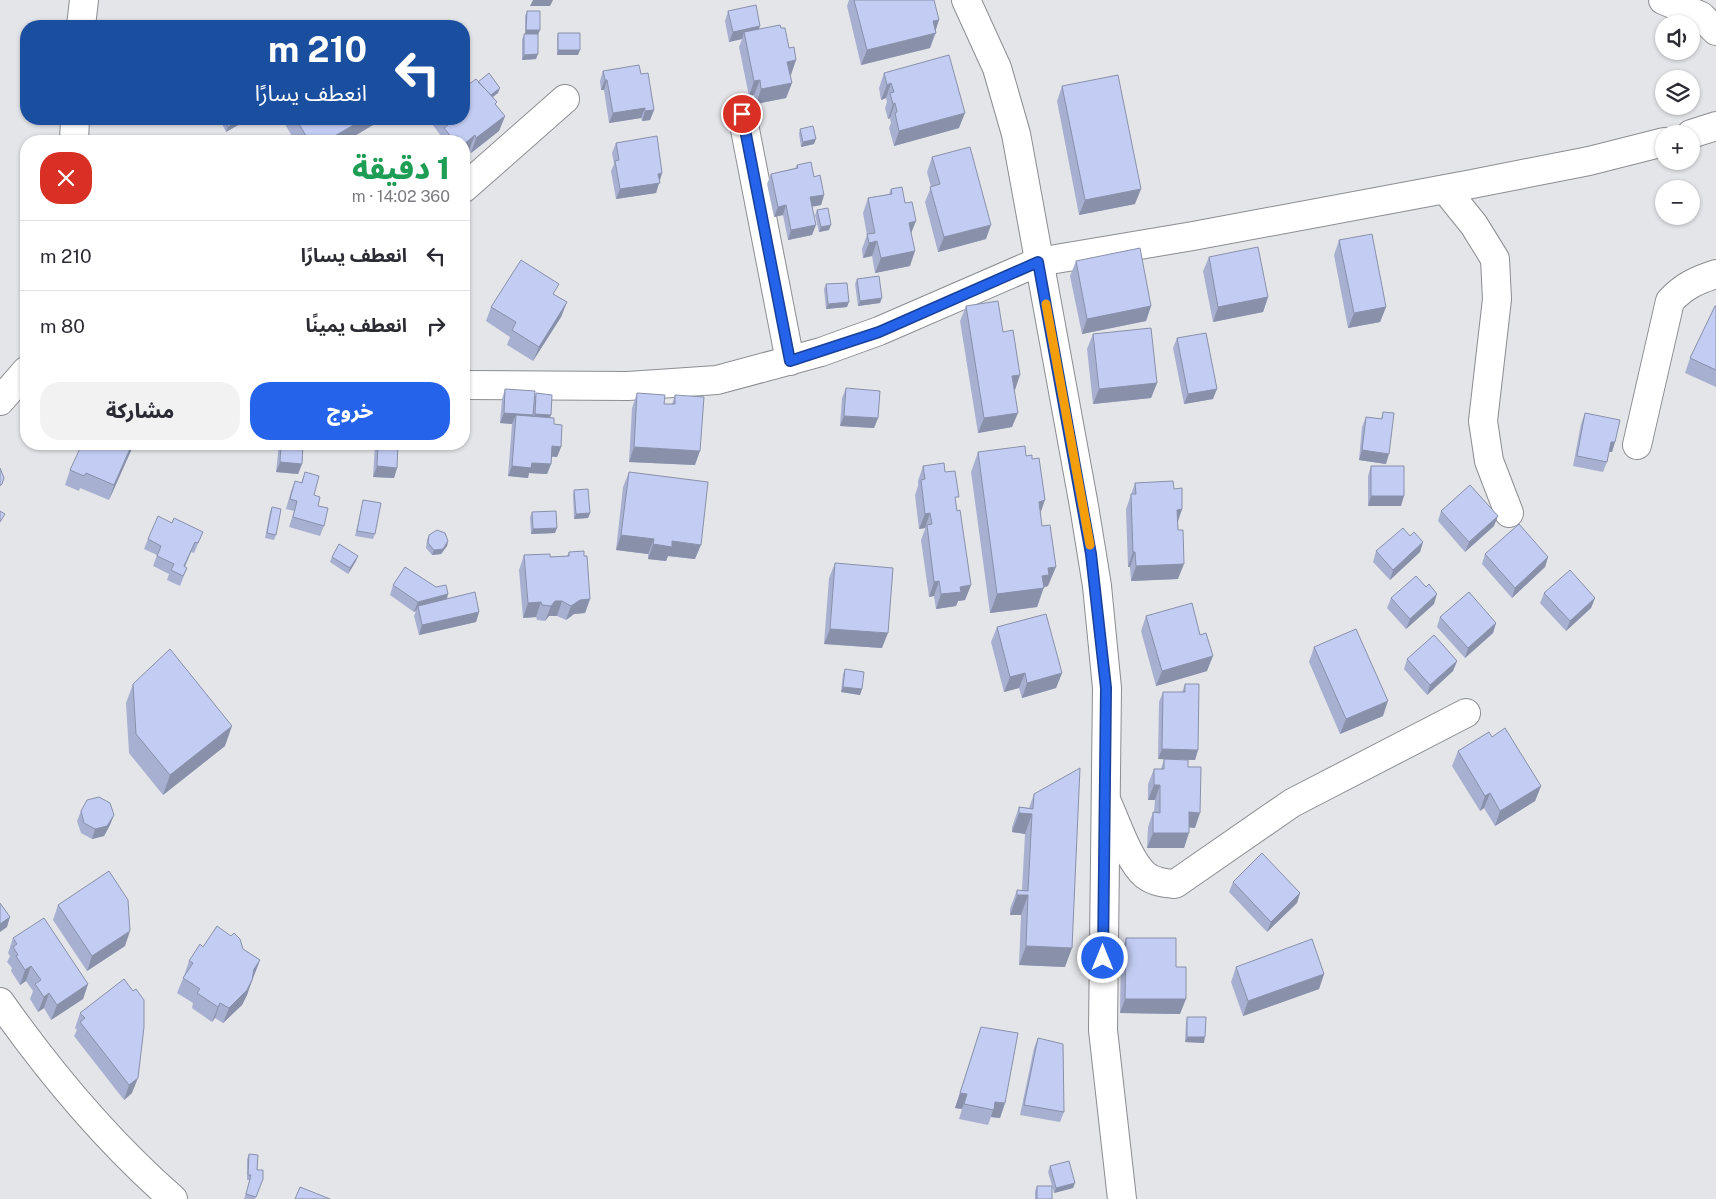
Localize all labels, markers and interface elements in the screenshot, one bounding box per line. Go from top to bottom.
map controls [1655,15,1700,225]
button: sound [1655,15,1700,60]
text: 210 m [268,29,367,70]
icon: left [385,40,450,105]
button: layers [1655,70,1700,115]
text: انعطف يسارًا [255,80,367,106]
pin [721,93,763,135]
icon: arrive [728,100,756,128]
button: + [1655,125,1700,170]
text: 1 دقيقة [352,150,450,186]
button: close [40,152,92,204]
button: − [1655,180,1700,225]
text: 360 m · 14:02 [352,187,450,206]
icon: left [422,242,450,270]
text: انعطف يسارًا [301,244,407,266]
text: 210 m [40,245,92,267]
icon: right [422,312,450,340]
text: انعطف يمينًا [306,314,407,336]
text: 80 m [40,315,85,337]
button: مشاركة [40,382,240,440]
button: خروج [250,382,450,440]
position arrow [1076,931,1128,983]

